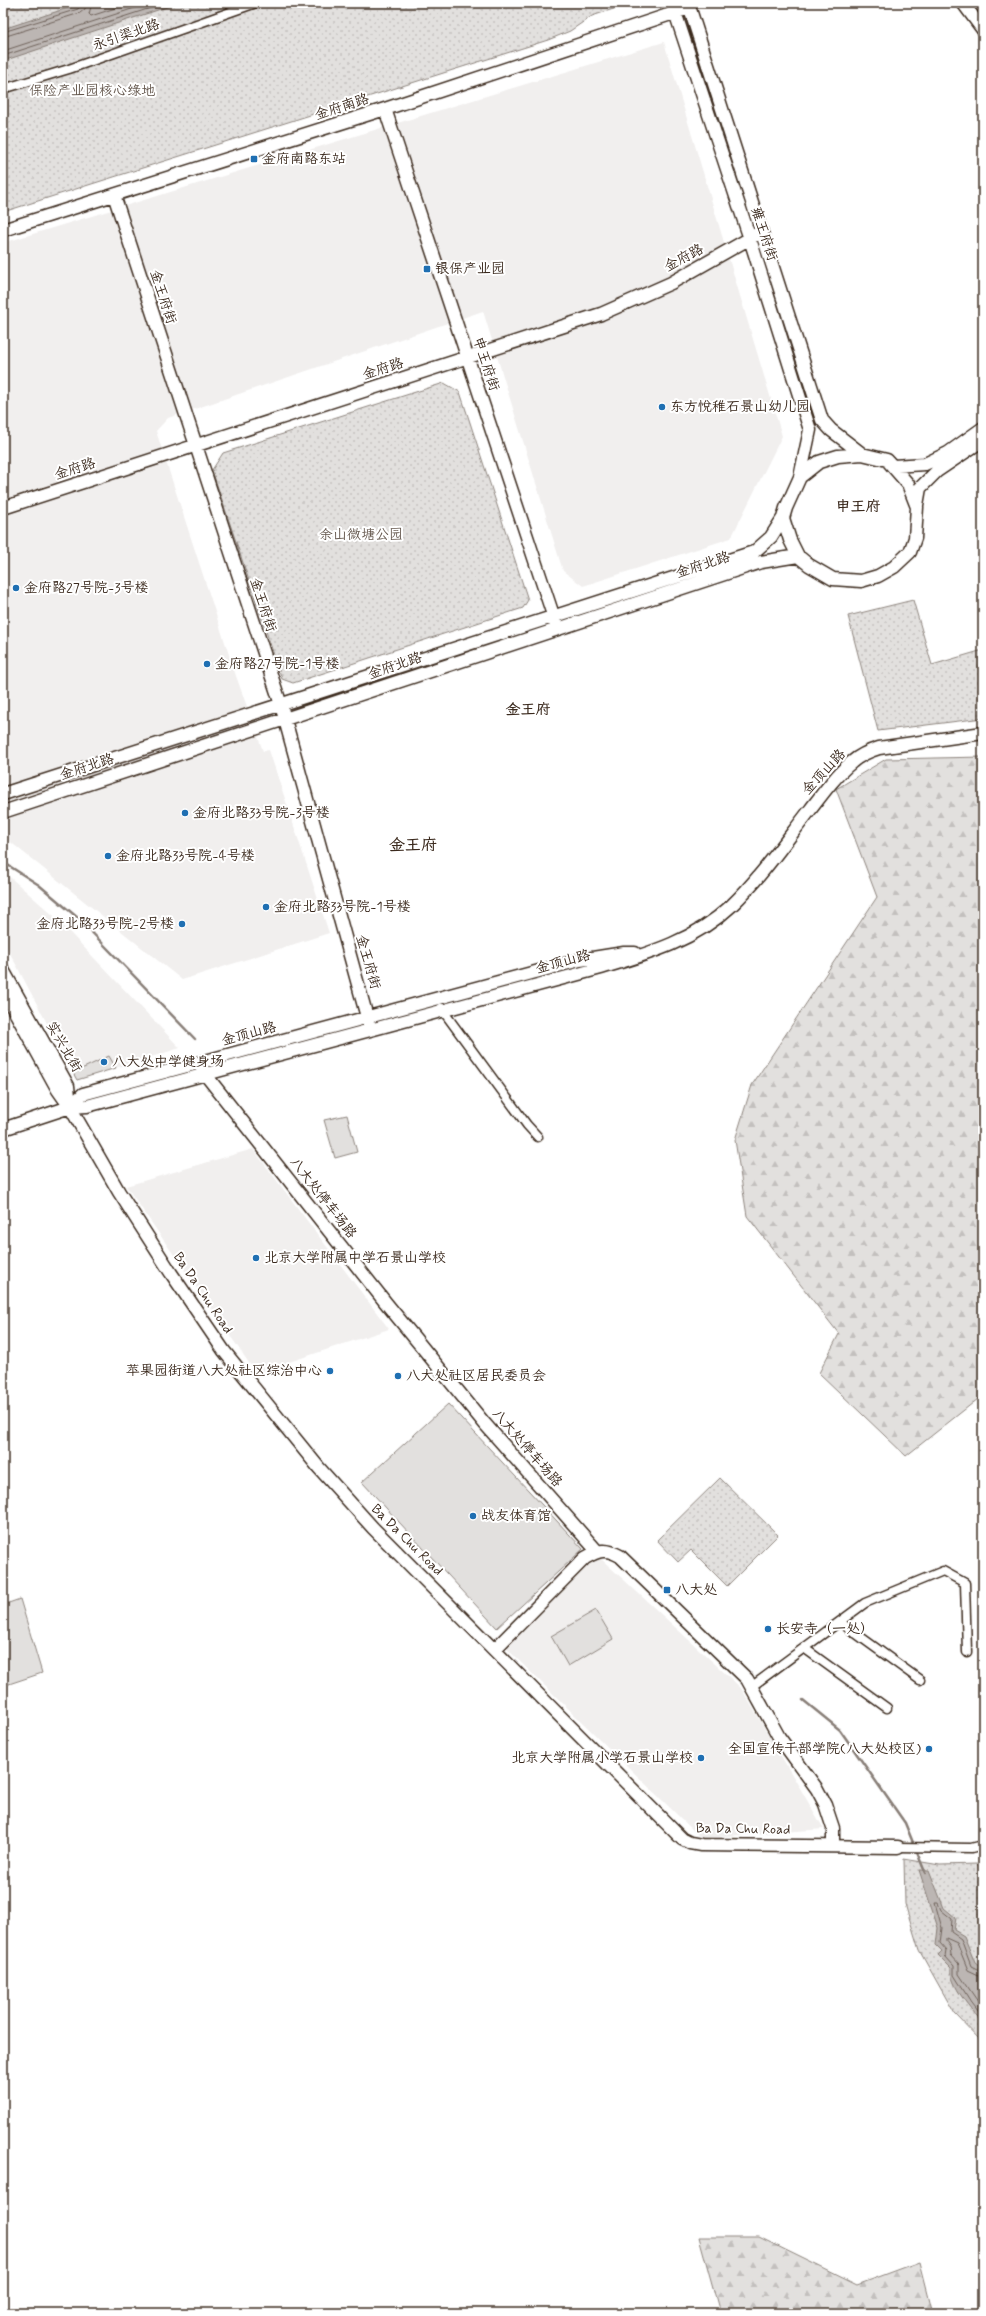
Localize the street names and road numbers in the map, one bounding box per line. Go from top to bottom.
street label: 永引渠北路 [90,15,162,55]
street label: 金府南路 [313,90,371,124]
street label: 雍王府街 [747,205,781,263]
street label: 金府路 [661,240,707,276]
street label: 金王府街 [146,268,180,326]
street label: 申王府街 [469,335,503,393]
street label: 金府路 [360,354,406,384]
street label: 金府路 [52,454,98,484]
street label: 金府北路 [674,548,732,582]
street label: 金王府街 [246,576,280,634]
street label: 金府北路 [366,648,424,684]
street label: 金顶山路 [798,745,850,799]
street label: 金府北路 [58,750,116,784]
street label: 金王府街 [352,933,384,991]
street label: 金顶山路 [534,946,592,978]
street label: 实兴北街 [42,1018,86,1076]
street label: 金顶山路 [220,1018,278,1050]
street label: 八大处停车场路 [286,1154,360,1242]
street label: Ba Da Chu Road [169,1249,237,1337]
street label: 八大处停车场路 [488,1405,566,1491]
street label: Ba Da Chu Road [367,1500,447,1580]
street label: Ba Da Chu Road [696,1819,790,1839]

